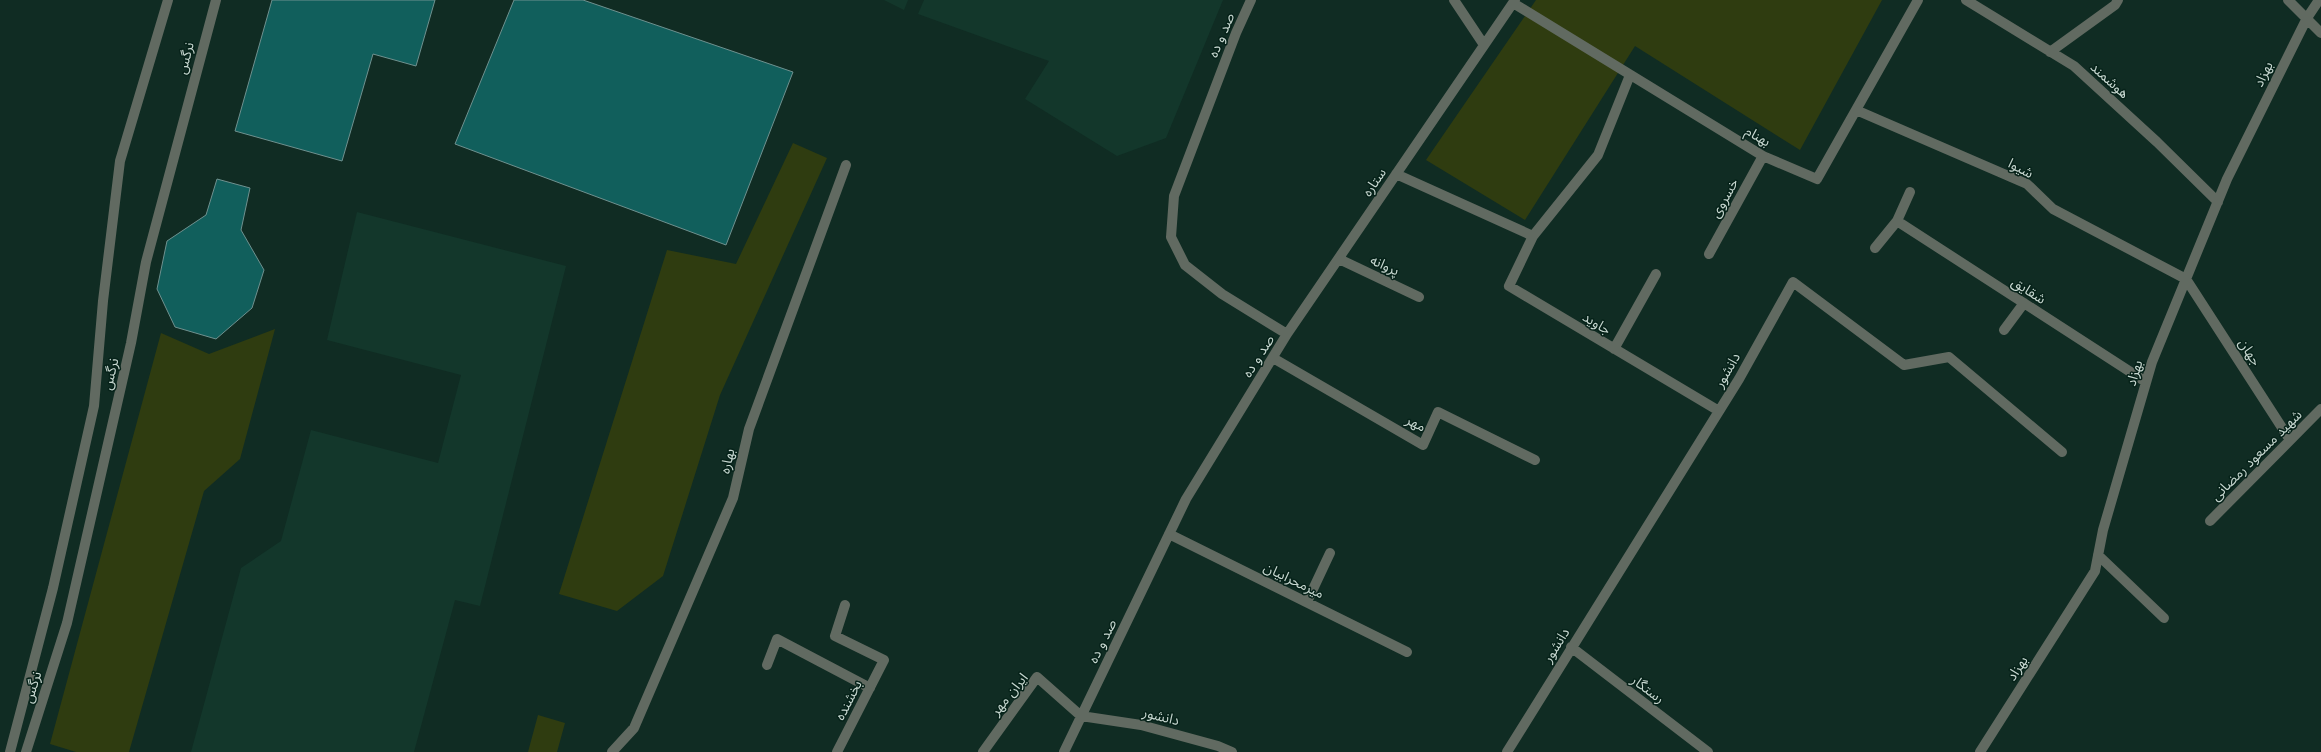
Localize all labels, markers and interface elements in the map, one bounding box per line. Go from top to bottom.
street label: صد و ده [1204,10,1239,60]
street label: نرگس [172,40,198,76]
street label: هوشمند [2087,58,2133,102]
street label: بهزاد [2249,58,2277,90]
street label: بهنام [1741,122,1774,152]
street label: شیوا [2005,154,2037,182]
street label: ستاره [1358,164,1390,200]
street label: خسروی [1706,175,1742,221]
street label: پروانه [1367,251,1402,280]
street label: شقایق [2008,272,2050,309]
street label: جاوید [1579,308,1615,338]
street label: صد و ده [1238,331,1278,381]
street label: جهان [2235,335,2265,369]
street label: دانشور [1709,349,1744,392]
street label: نرگس [98,356,122,392]
street label: بهزاد [2122,358,2146,388]
street label: شهید مسعود رمضانی [2207,405,2306,504]
street label: مهر [1402,410,1429,435]
street label: بهاره [715,446,739,475]
street label: میرمحرابیان [1261,558,1327,602]
street label: صد و ده [1084,616,1120,666]
street label: دانشور [1538,624,1574,666]
street label: بهزاد [2002,652,2032,684]
street label: نرگس [19,669,45,705]
street label: ایران مهر [986,669,1032,720]
street label: رستگار [1627,670,1668,707]
street label: بخشنده [830,677,866,723]
street label: دانشور [1140,702,1182,729]

